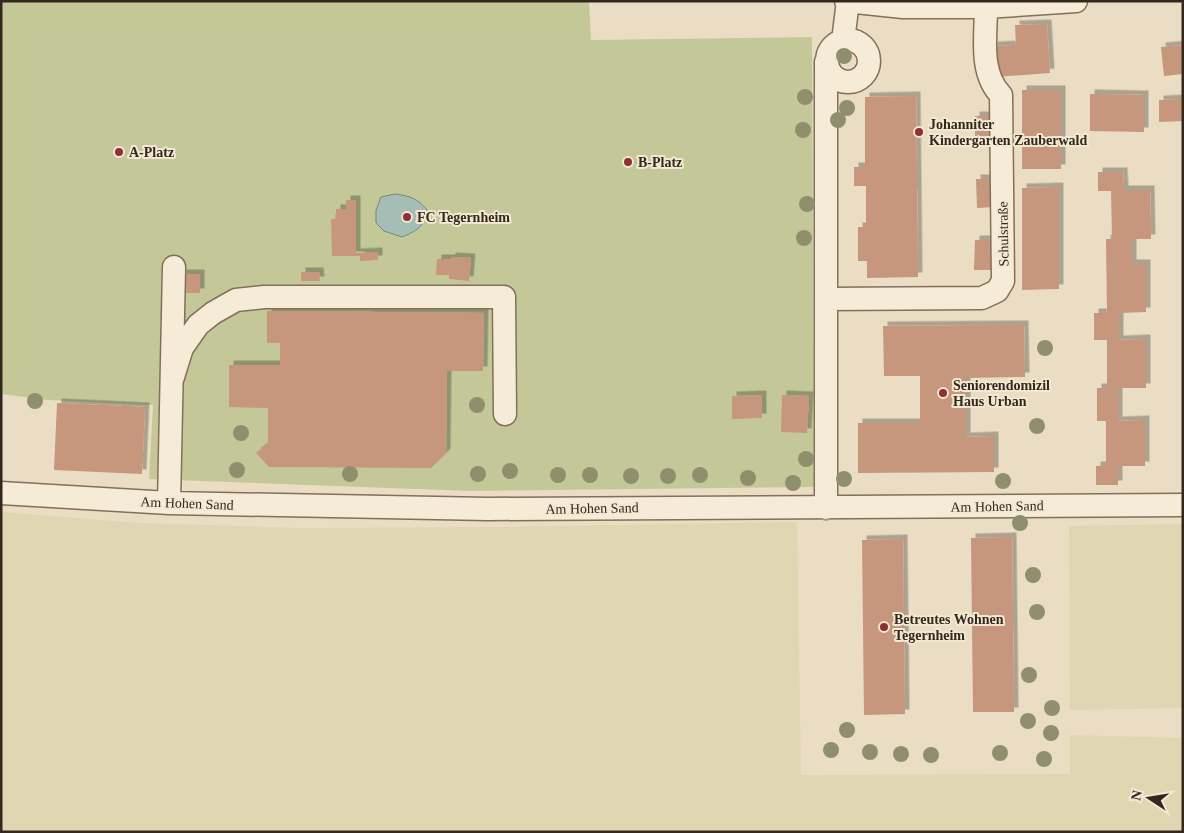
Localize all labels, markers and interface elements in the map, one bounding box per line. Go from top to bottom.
place label: Johanniter Kindergarten Zauberwald [929,117,1087,148]
marker: Johanniter Kindergarten Zauberwald [913,126,925,138]
place label: A-Platz [129,145,174,160]
marker: A-Platz [113,146,125,158]
place label: B-Platz [638,155,682,170]
marker: B-Platz [622,156,634,168]
street label: Schulstraße [995,201,1012,267]
place label: FC Tegernheim [417,210,510,225]
marker: FC Tegernheim [401,211,413,223]
place label: Seniorendomizil Haus Urban [953,378,1050,409]
marker: Seniorendomizil Haus Urban [937,387,949,399]
street label: Am Hohen Sand [140,494,234,513]
street label: Am Hohen Sand [950,498,1044,515]
street label: Am Hohen Sand [545,500,639,517]
place label: Betreutes Wohnen Tegernheim [894,612,1004,643]
marker: Betreutes Wohnen Tegernheim [878,621,890,633]
north arrow [1124,773,1174,823]
text: N [1128,789,1145,802]

